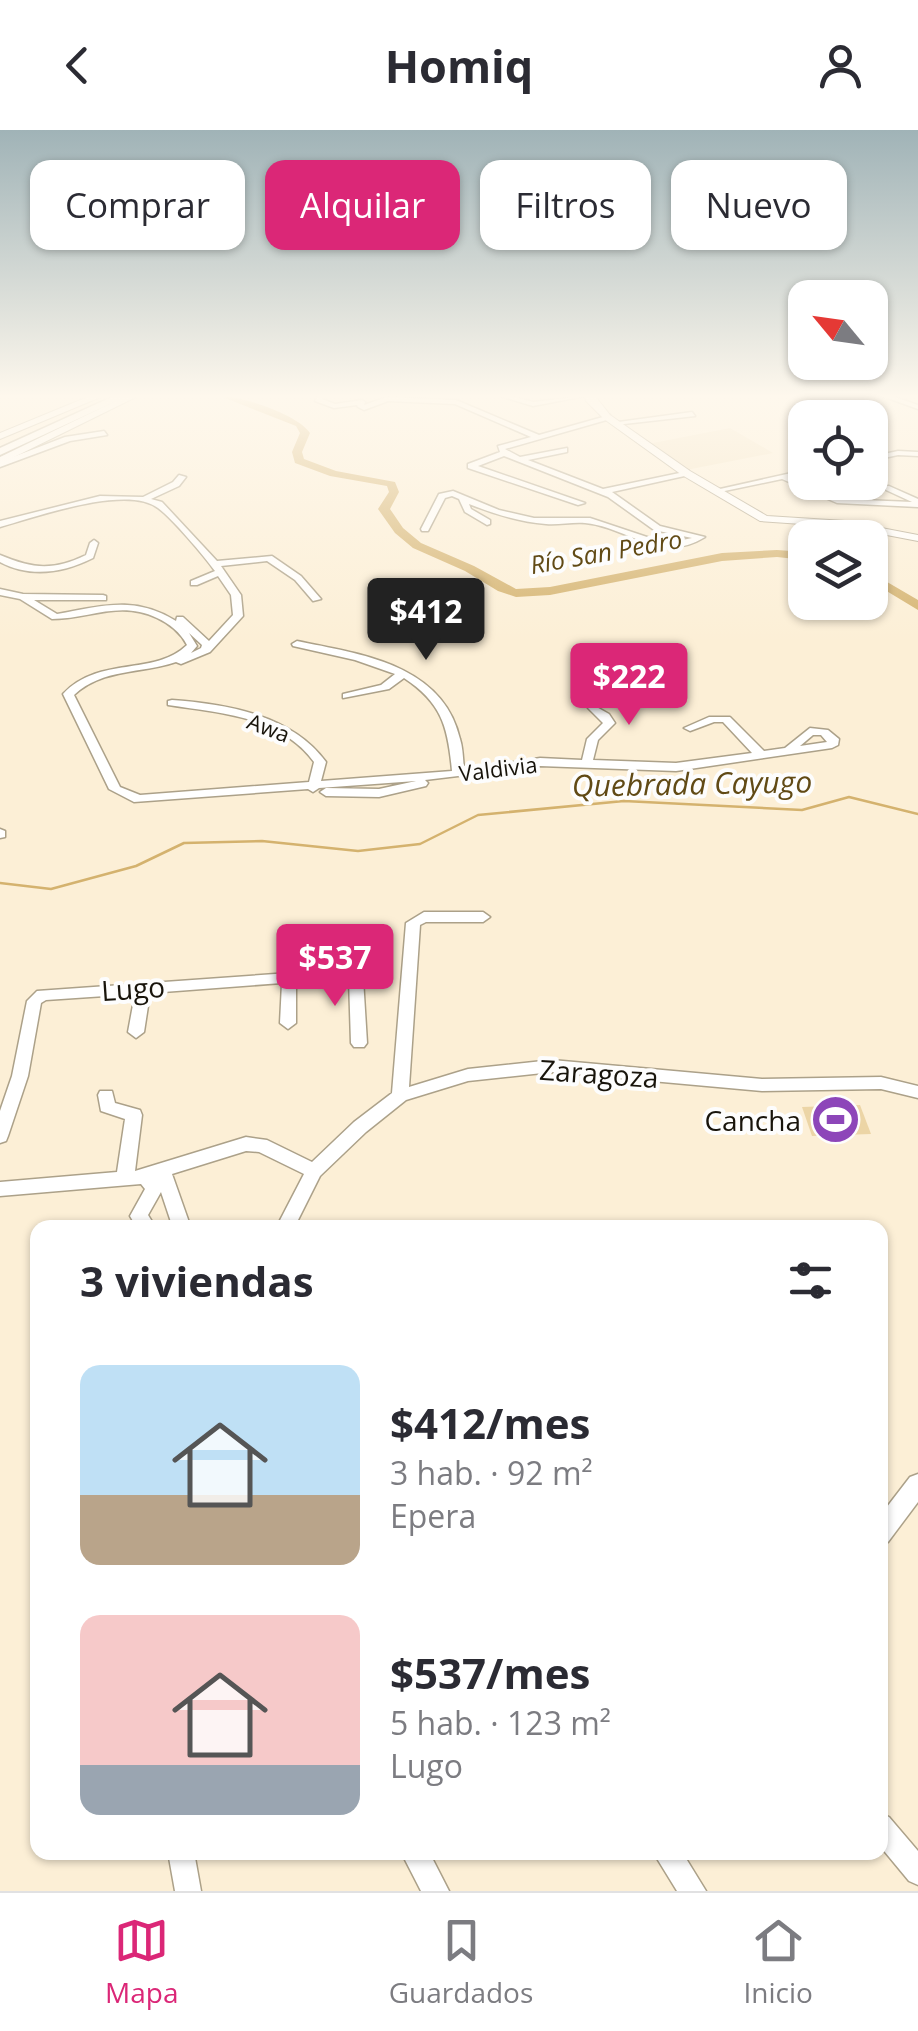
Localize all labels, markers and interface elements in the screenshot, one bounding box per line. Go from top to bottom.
text: Homiq [385,35,533,96]
icon: back [50,38,105,93]
icon: person [813,38,868,93]
chip: Comprar [30,160,245,250]
chip: Alquilar [265,160,460,250]
chip: Filtros [480,160,651,250]
chip: Nuevo [671,160,847,250]
north arrow [788,280,888,380]
map controls [788,280,888,620]
button: locate [788,400,888,500]
button: layers [788,520,888,620]
water label: Río San Pedro [527,521,685,581]
pin: $412 [367,578,485,663]
text: $412 [389,589,463,632]
pin: $222 [570,643,688,728]
text: $222 [592,654,666,697]
street label: Awa [243,705,295,749]
street label: Valdivia [457,748,539,788]
water label: Quebrada Cayugo [572,760,812,806]
pin: $537 [276,924,394,1009]
text: $537 [298,935,372,978]
street label: Lugo [100,967,166,1009]
street label: Zaragoza [538,1050,660,1096]
sports icon: Cancha [810,1094,862,1146]
place label: Cancha [704,1101,801,1139]
text: 3 viviendas [80,1252,314,1309]
icon: filters [783,1253,838,1308]
text: $412/mes [390,1394,590,1451]
icon: home [160,1405,280,1525]
text: 3 hab. · 92 m² [390,1451,593,1494]
text: Epera [390,1494,476,1537]
text: $537/mes [390,1644,590,1701]
icon: home [160,1655,280,1775]
text: 5 hab. · 123 m² [390,1701,611,1744]
text: Lugo [390,1744,463,1787]
tab: Mapa [105,1913,179,2011]
tab: Guardados [389,1913,533,2011]
tab: Inicio [743,1913,813,2011]

